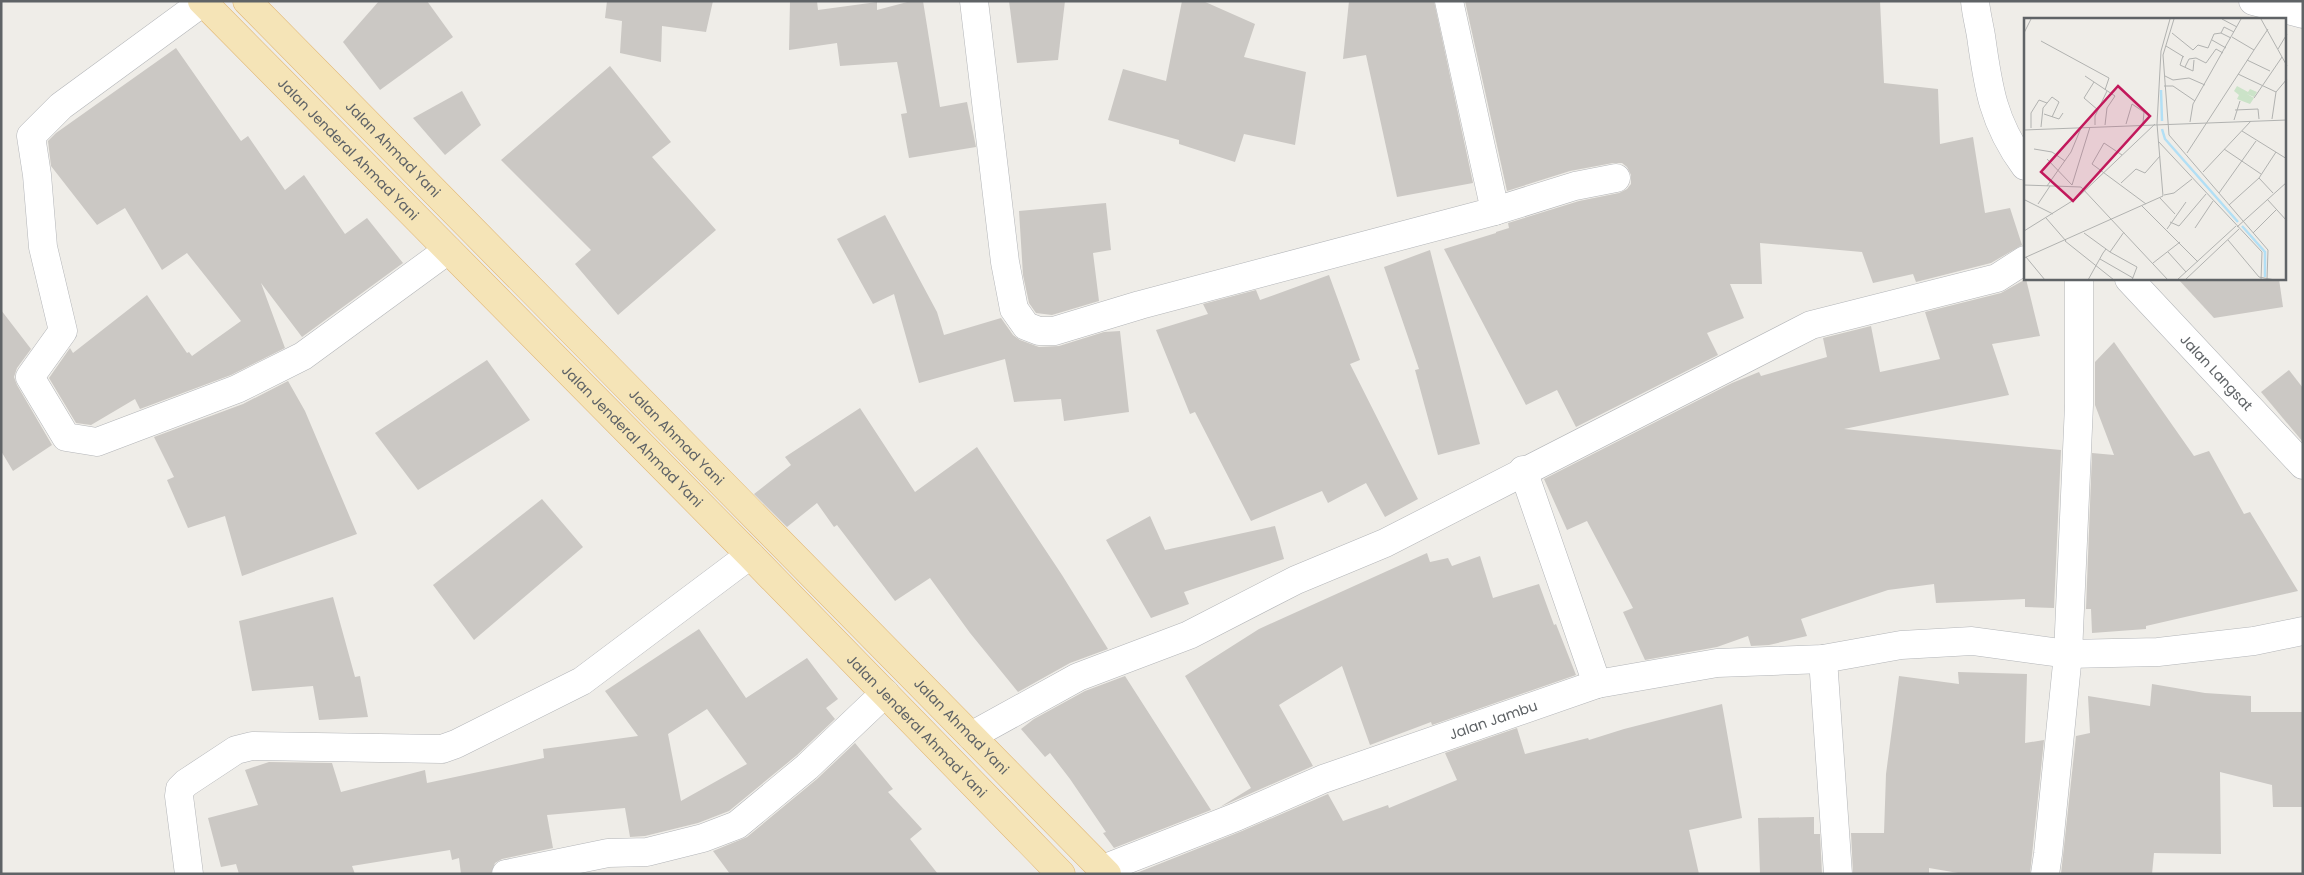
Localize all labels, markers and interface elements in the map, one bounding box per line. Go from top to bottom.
inset map [2024,18,2286,280]
street label: Jalan Jenderal Ahmad Yani [273,73,423,225]
street label: Jalan Ahmad Yani [341,97,445,202]
street label: Jalan Langsat [2176,330,2257,415]
street label: Jalan Jenderal Ahmad Yani [557,360,707,512]
street label: Jalan Ahmad Yani [624,384,729,490]
street label: Jalan Jenderal Ahmad Yani [842,650,991,802]
street label: Jalan Ahmad Yani [909,674,1013,779]
street label: Jalan Jambu [1446,695,1540,745]

